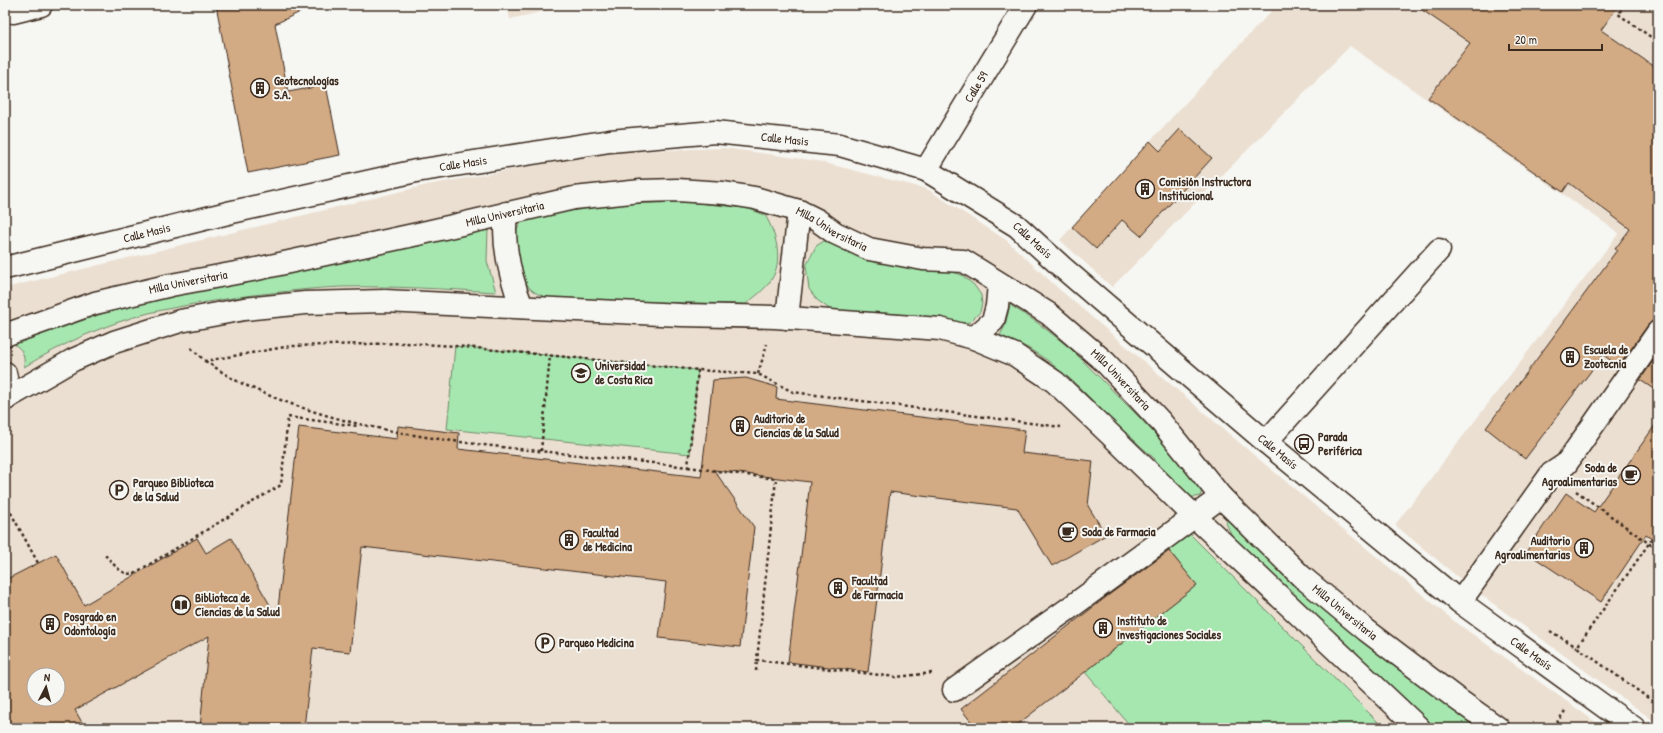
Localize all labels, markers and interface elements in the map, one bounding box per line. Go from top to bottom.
scale bar [1509,26,1602,52]
text: 20 m [1515,31,1537,48]
street label: Calle 59 [960,68,992,106]
place label: Geotecnologías S.A. [274,72,339,103]
building icon: Geotecnologías S.A. [249,77,271,99]
street label: Calle Masis [760,128,810,150]
street label: Calle Masis [438,151,488,175]
place label: Comisión Instructora Institucional [1159,173,1251,204]
building icon: Comisión Instructora Institucional [1134,178,1156,200]
street label: Milla Universitaria [464,196,546,231]
street label: Milla Universitaria [793,202,871,255]
street label: Calle Masís [1009,217,1056,262]
street label: Calle Masis [121,218,172,247]
street label: Milla Universitaria [147,266,229,298]
place label: Escuela de Zootecnia [1584,341,1628,372]
street label: Milla Universitaria [1087,345,1155,414]
building icon: Escuela de Zootecnia [1559,346,1581,368]
place label: Universidad de Costa Rica [595,357,653,388]
school or university icon: Universidad de Costa Rica [570,362,592,384]
place label: Auditorio de Ciencias de la Salud [754,410,839,441]
building icon: Auditorio de Ciencias de la Salud [729,415,751,437]
place label: Parada Periférica [1318,428,1362,459]
street label: Calle Masís [1254,430,1302,473]
bus stop icon: Parada Periférica [1293,433,1315,455]
place label: Soda de Agroalimentarias [1542,459,1617,491]
cafe icon: Soda de Agroalimentarias [1620,464,1642,486]
place label: Parqueo Biblioteca de la Salud [133,474,214,505]
parking icon: Parqueo Biblioteca de la Salud [108,479,130,501]
cafe icon: Soda de Farmacia [1057,521,1079,543]
place label: Soda de Farmacia [1082,523,1156,540]
place label: Facultad de Medicina [582,524,632,555]
building icon: Facultad de Medicina [558,529,580,551]
place label: Auditorio Agroalimentarias [1495,532,1570,564]
building icon: Auditorio Agroalimentarias [1573,537,1595,559]
place label: Facultad de Farmacia [851,572,903,603]
building icon: Facultad de Farmacia [827,577,849,599]
street label: Milla Universitaria [1309,580,1381,644]
place label: Biblioteca de Ciencias de la Salud [195,589,280,620]
library icon: Biblioteca de Ciencias de la Salud [170,594,192,616]
place label: Posgrado en Odontología [64,608,117,640]
place label: Instituto de Investigaciones Sociales [1117,612,1221,644]
building icon: Posgrado en Odontología [39,613,61,635]
building icon: Instituto de Investigaciones Sociales [1092,617,1114,639]
parking icon: Parqueo Medicina [534,632,556,654]
street label: Calle Masís [1507,632,1556,674]
place label: Parqueo Medicina [559,634,634,652]
north arrow [26,667,66,707]
text: N [43,670,51,684]

